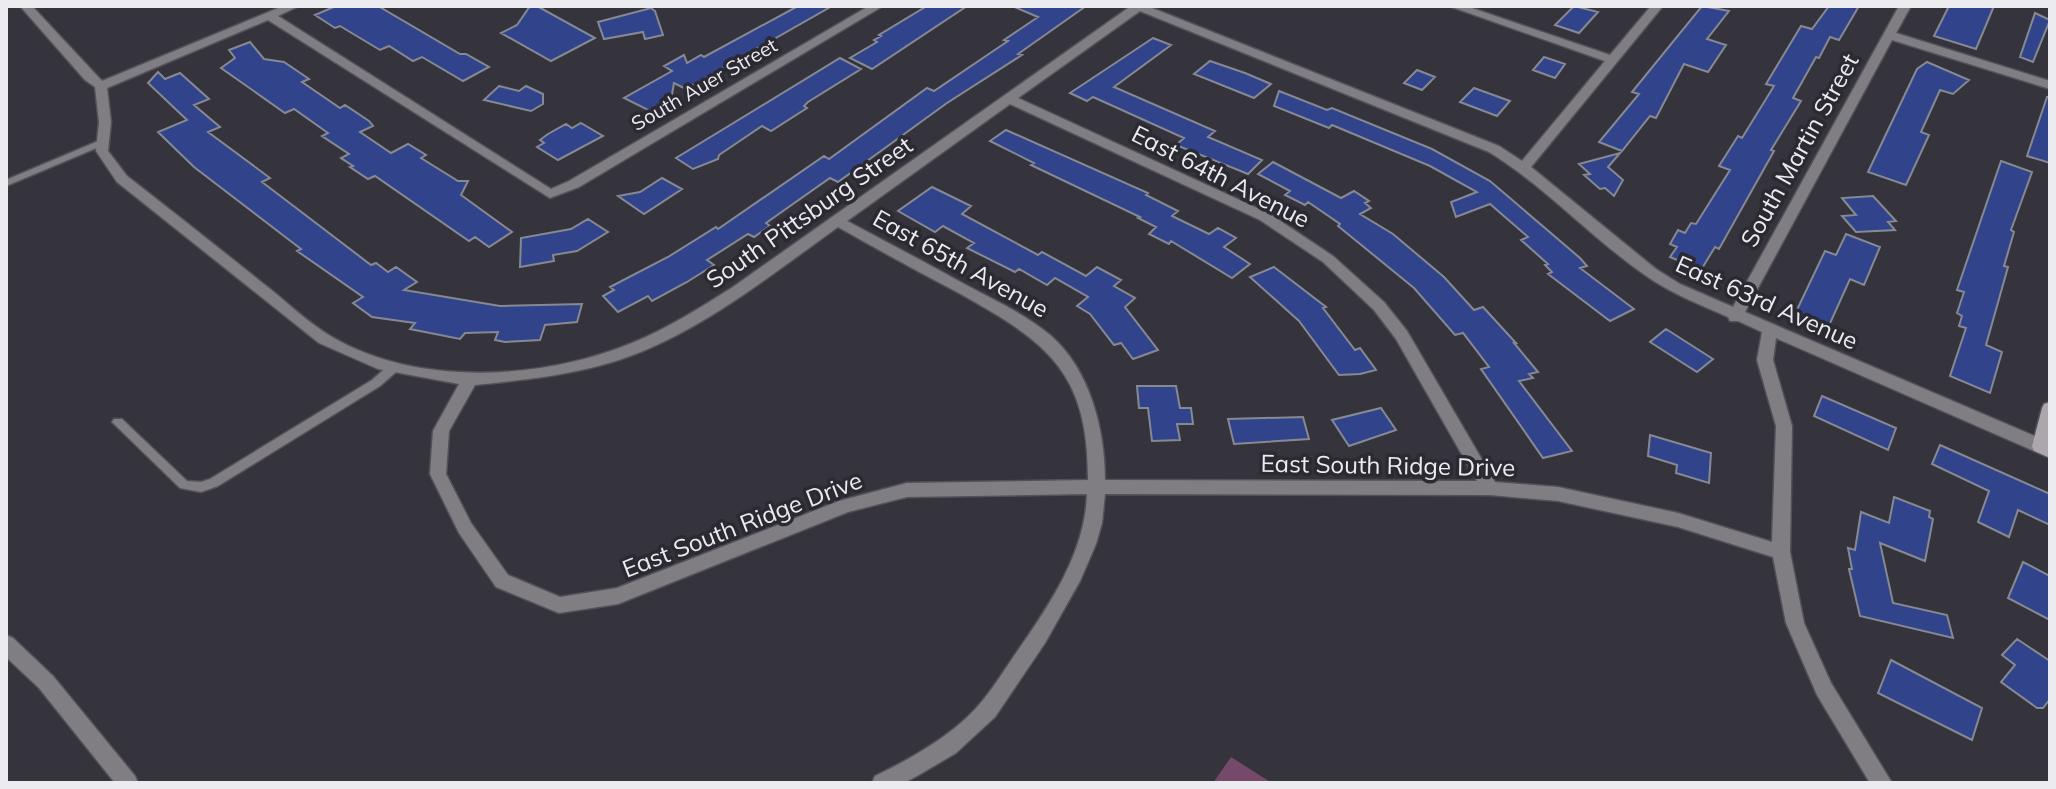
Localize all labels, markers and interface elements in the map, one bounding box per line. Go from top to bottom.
street label: South Auer Street [627,32,781,136]
street label: South Martin Street [1733,48,1865,252]
street label: East 64th Avenue [1127,118,1315,234]
street label: South Pittsburg Street [700,129,918,295]
street label: East 65th Avenue [868,202,1054,324]
street label: East 63rd Avenue [1671,248,1863,356]
street label: East South Ridge Drive [1261,448,1515,482]
street label: East South Ridge Drive [618,464,866,584]

